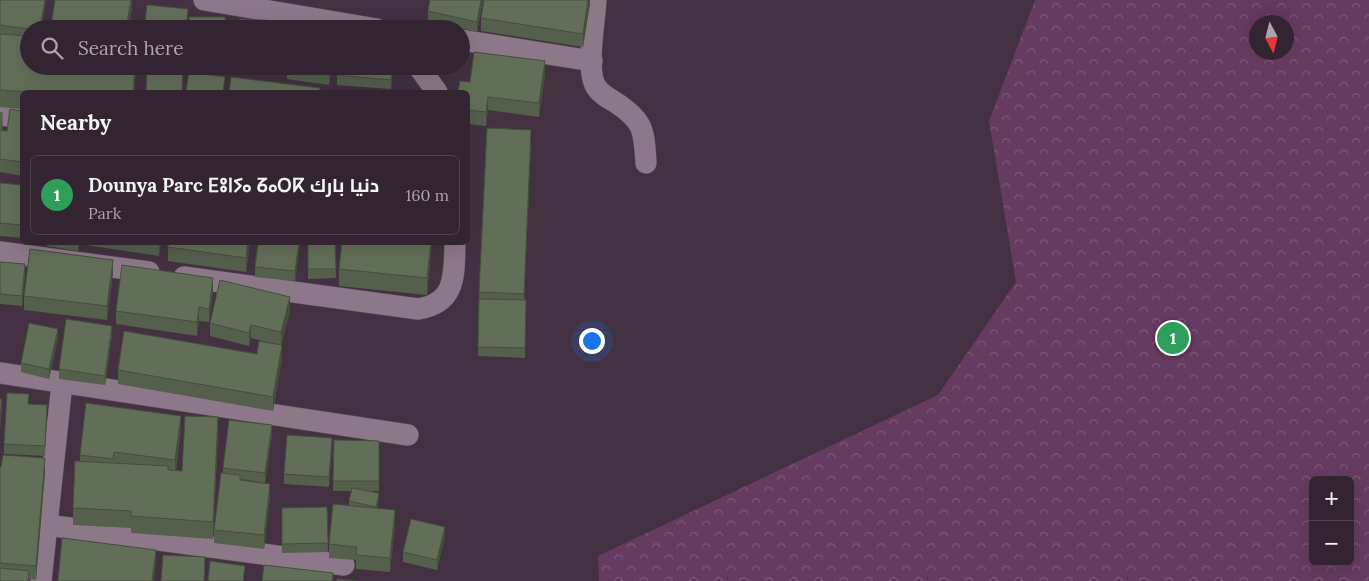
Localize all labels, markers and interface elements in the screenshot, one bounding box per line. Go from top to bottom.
north arrow [1249,15,1294,60]
search box [20,20,470,75]
icon: search [38,34,66,62]
text: Search here [78,36,184,60]
text: Nearby [40,109,111,136]
text: Dounya Parc ⴹⵓⵏⵢⴰ ⵒⴰⵔⴽ دنيا بارك [88,173,379,197]
text: 1 [54,185,60,205]
text: 160 m [405,185,449,205]
text: Park [88,203,121,223]
pin: 1 [1157,319,1189,357]
your location [579,328,605,354]
map controls [1309,476,1354,566]
button: + [1309,476,1354,521]
button: − [1309,521,1354,566]

